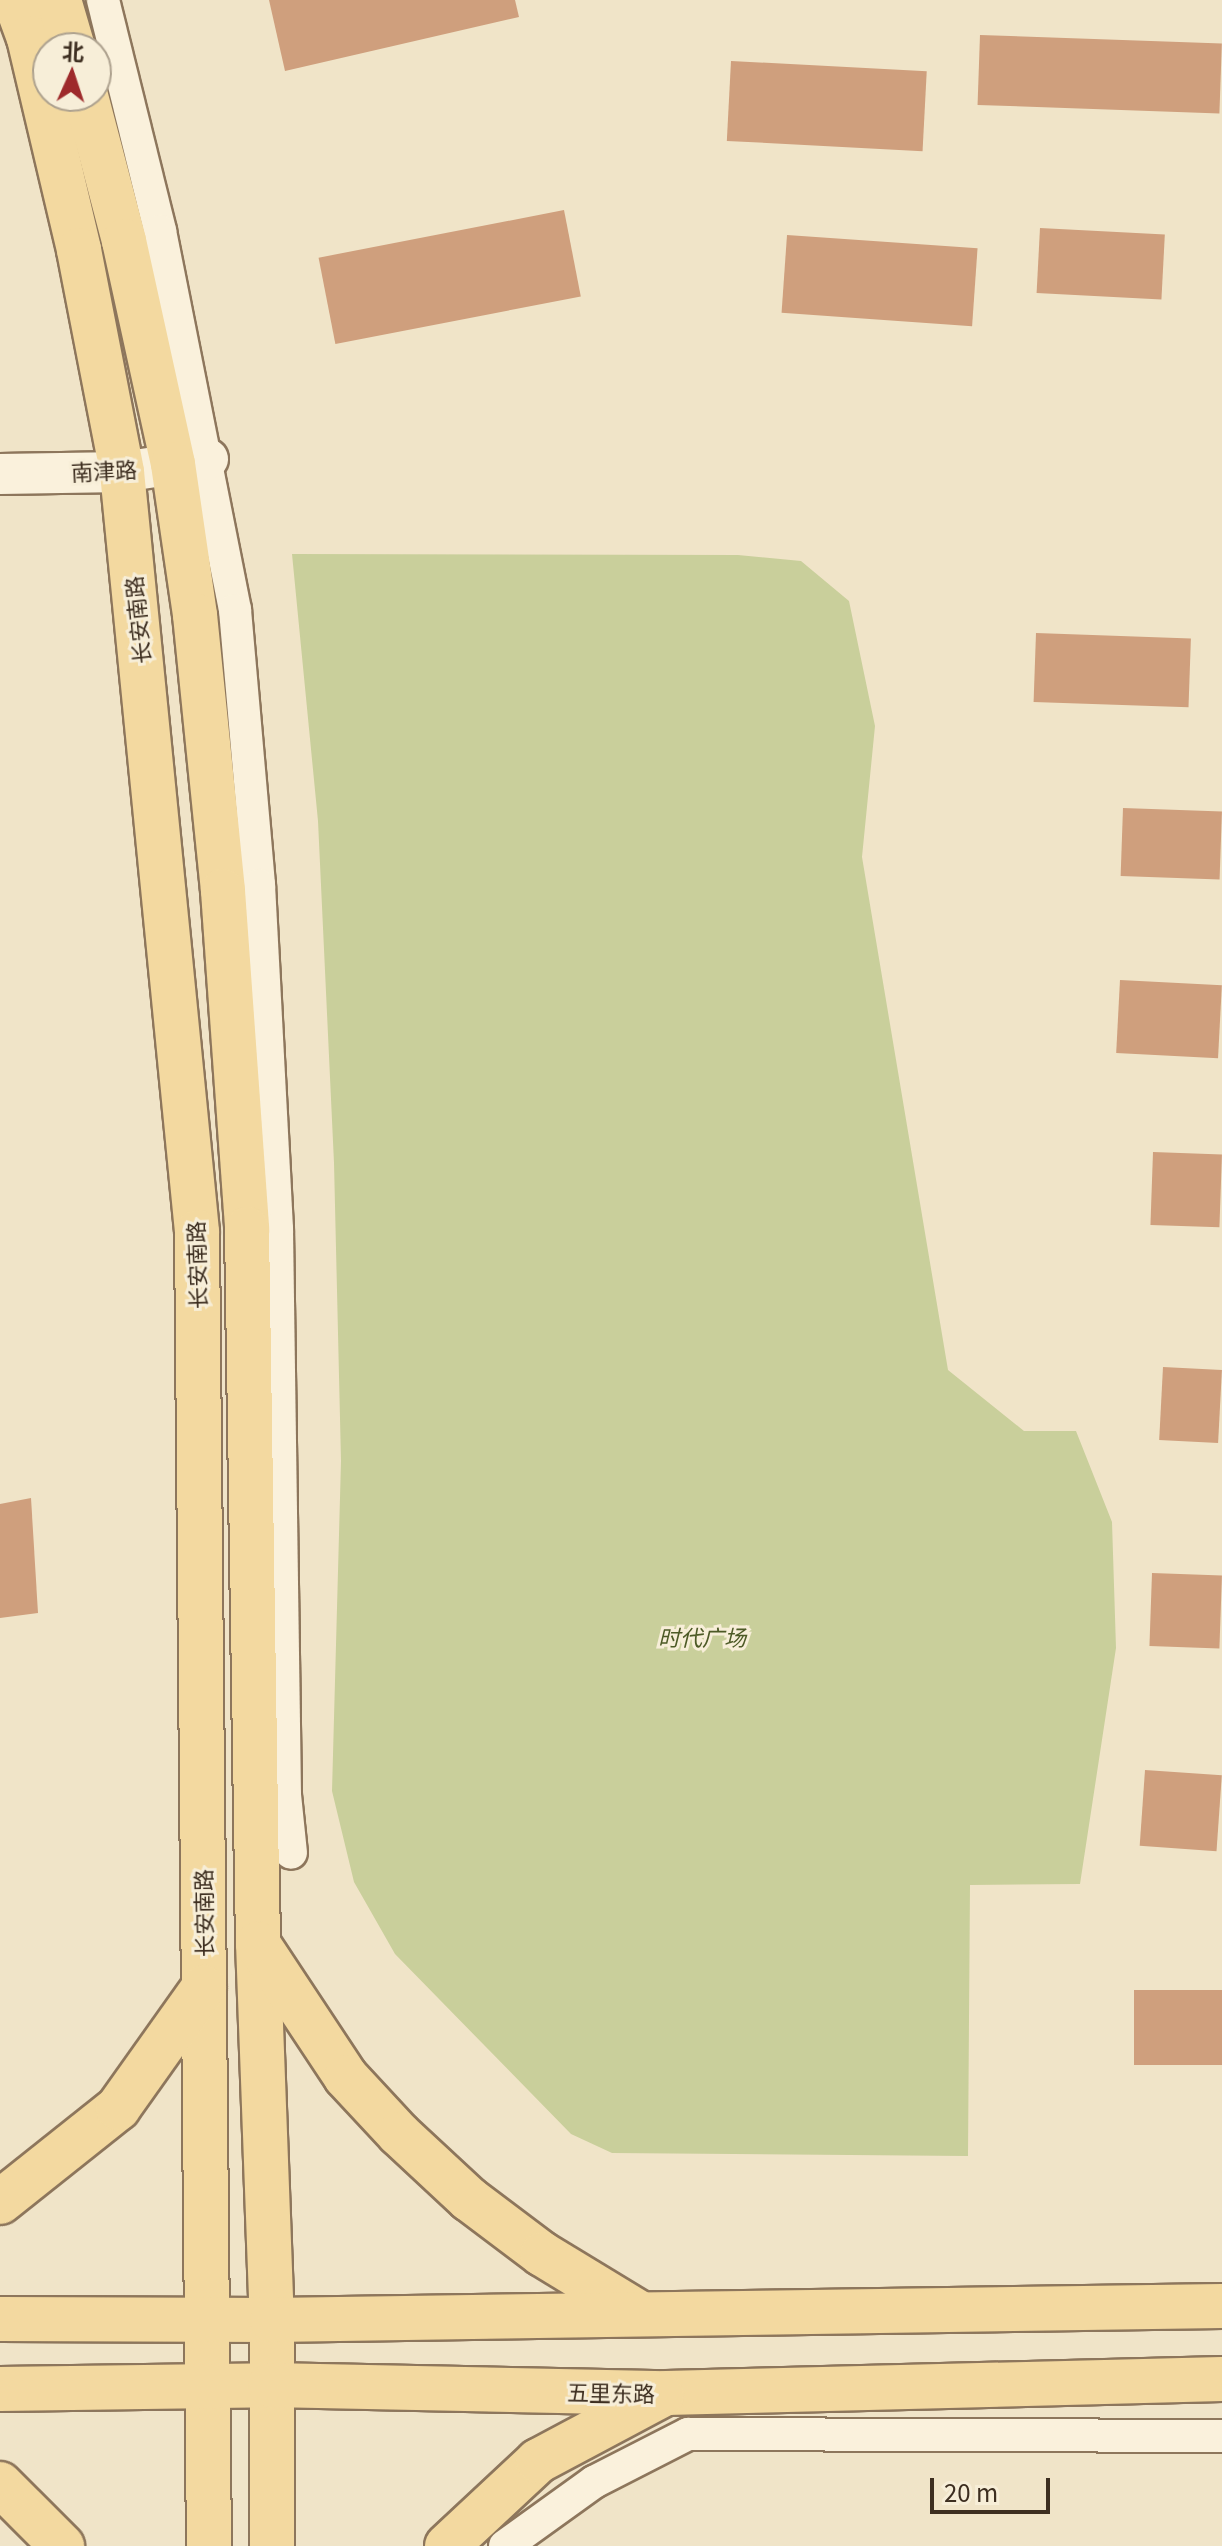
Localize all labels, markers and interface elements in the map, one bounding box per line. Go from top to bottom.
north arrow [32,32,112,112]
text: 北 [61,33,85,67]
street label: 南津路 [70,455,138,485]
street label: 长安南路 [119,575,155,665]
street label: 长安南路 [181,1221,211,1309]
park label: 时代广场 [658,1624,746,1650]
street label: 长安南路 [189,1869,217,1957]
street label: 五里东路 [567,2378,655,2406]
scale bar [934,2462,1054,2512]
text: 20 m [944,2474,998,2509]

